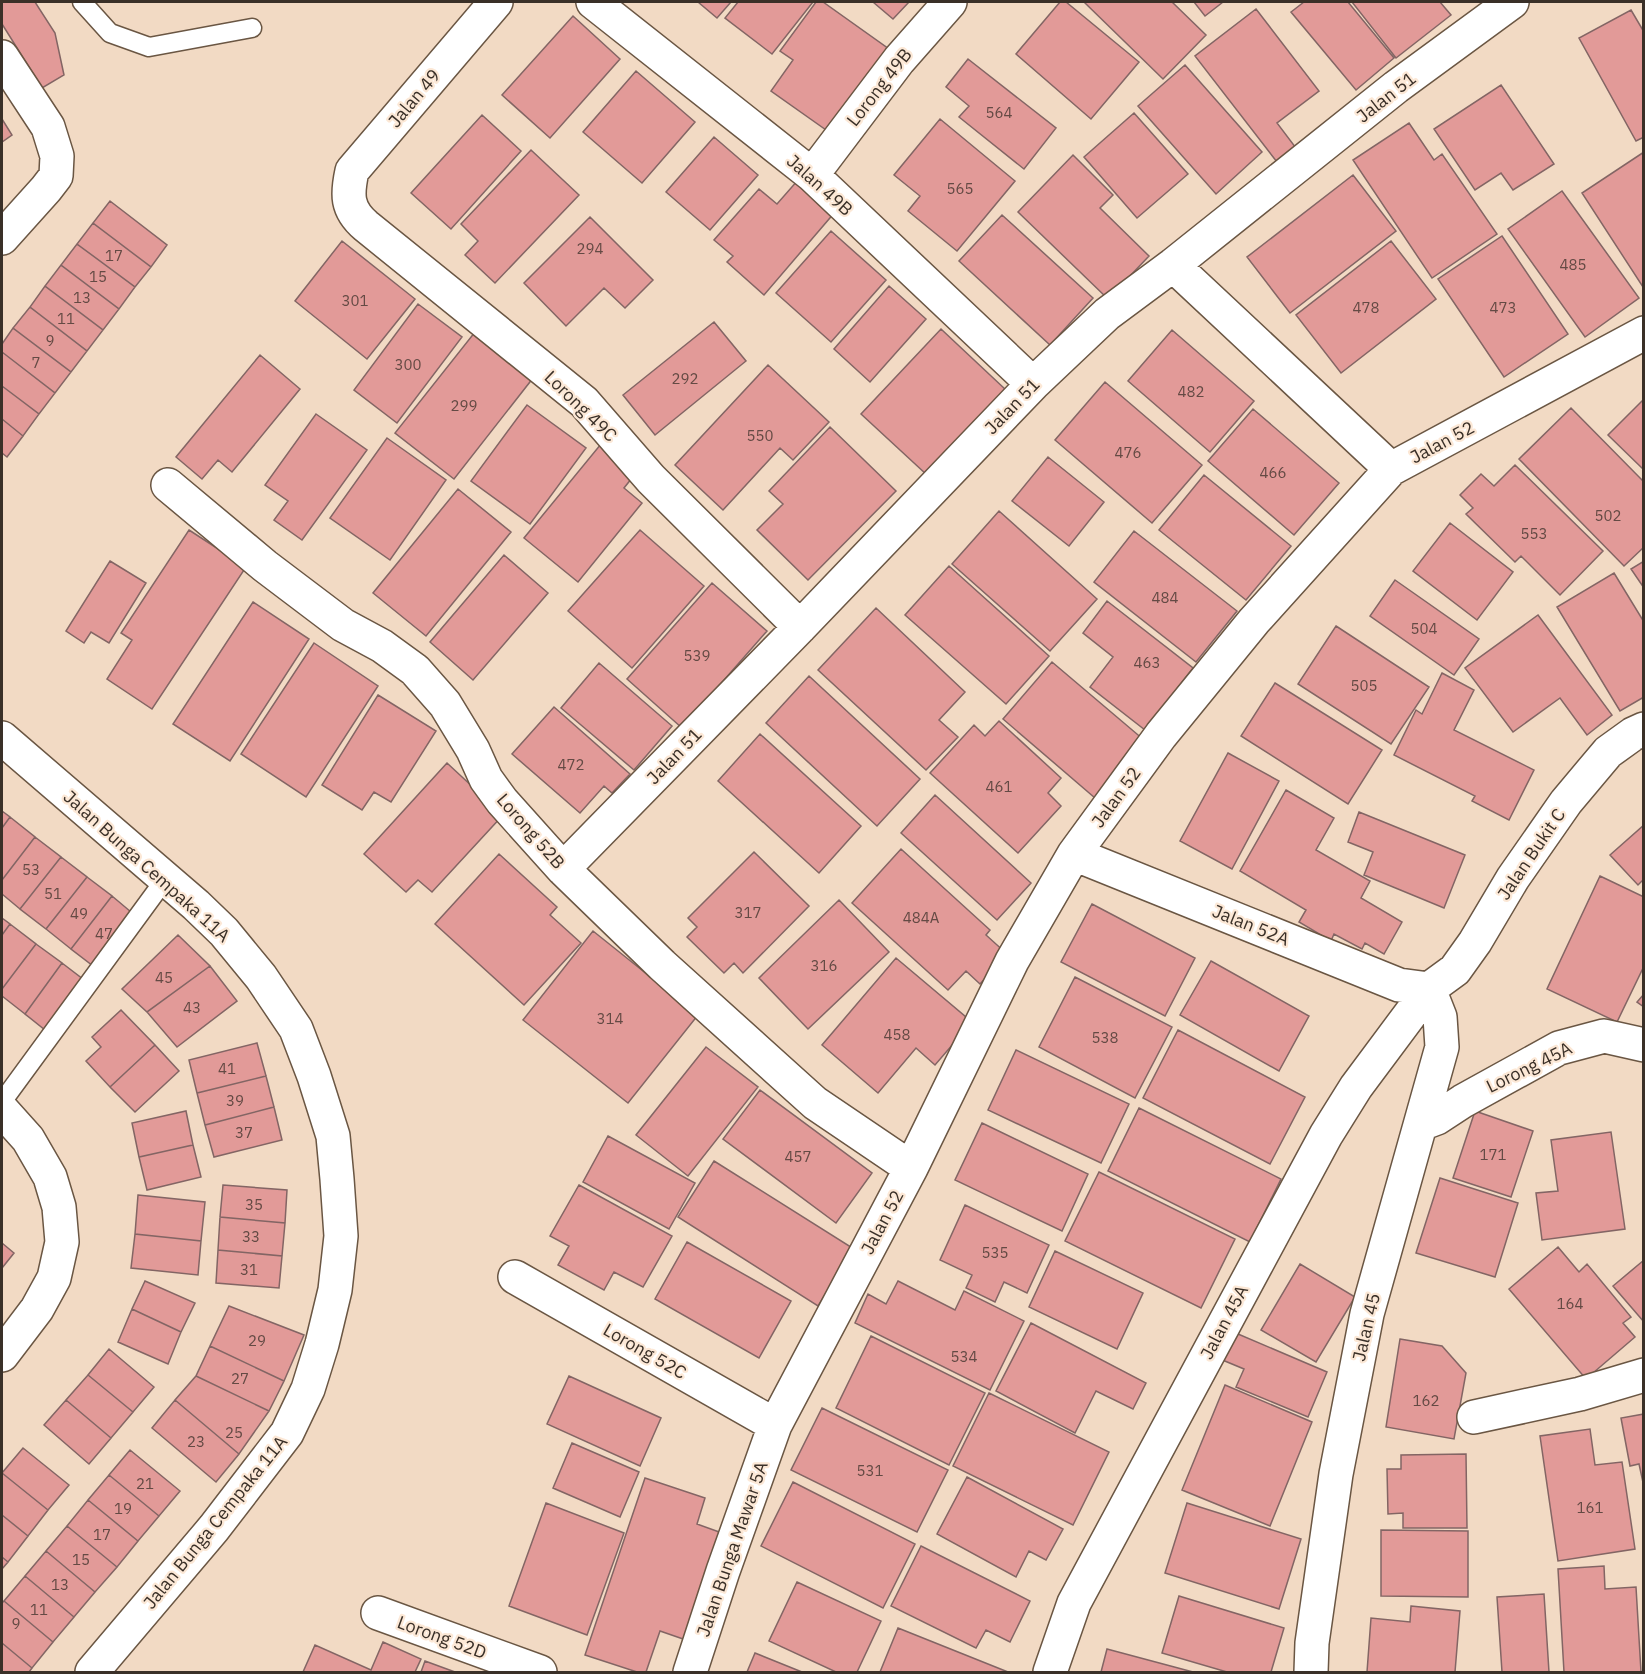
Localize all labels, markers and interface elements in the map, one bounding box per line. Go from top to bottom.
street label: Lorong 49B [841,43,917,131]
street label: Jalan 49 [383,64,445,132]
street label: Jalan 51 [1352,67,1420,127]
house number: 564 [985,103,1013,122]
street label: Jalan 49B [782,149,858,221]
house number: 565 [946,179,974,198]
house number: 294 [576,239,604,258]
house number: 17 [105,246,123,265]
house number: 485 [1559,255,1587,274]
house number: 15 [89,267,107,286]
house number: 13 [73,288,91,307]
house number: 301 [341,291,369,310]
house number: 478 [1352,298,1380,317]
house number: 473 [1489,298,1517,317]
house number: 11 [57,309,75,328]
house number: 9 [45,331,55,350]
house number: 7 [31,353,41,372]
house number: 300 [394,355,422,374]
street label: Lorong 49C [540,366,622,446]
house number: 292 [671,369,699,388]
street label: Jalan 51 [980,373,1044,439]
house number: 482 [1177,382,1205,401]
house number: 299 [450,396,478,415]
street label: Jalan 52 [1406,416,1478,468]
house number: 550 [746,426,774,445]
house number: 476 [1114,443,1142,462]
house number: 466 [1259,463,1287,482]
house number: 502 [1594,506,1622,525]
house number: 553 [1520,524,1548,543]
house number: 484 [1151,588,1179,607]
house number: 504 [1410,619,1438,638]
house number: 539 [683,646,711,665]
house number: 463 [1133,653,1161,672]
house number: 505 [1350,676,1378,695]
street label: Jalan 51 [642,723,706,789]
house number: 472 [557,755,585,774]
street label: Jalan 52 [1086,762,1146,832]
house number: 461 [985,777,1013,796]
street label: Jalan Bunga Cempaka 11A [59,785,235,947]
street label: Lorong 52B [492,788,570,874]
street label: Jalan Bukit C [1492,804,1570,904]
house number: 53 [22,860,40,879]
house number: 51 [44,884,62,903]
street label: Jalan 52A [1209,899,1293,951]
house number: 317 [734,903,762,922]
house number: 49 [70,904,88,923]
house number: 484A [903,908,940,927]
house number: 47 [95,924,113,943]
house number: 316 [810,956,838,975]
house number: 45 [155,968,173,987]
house number: 43 [183,998,201,1017]
house number: 314 [596,1009,624,1028]
house number: 458 [883,1025,911,1044]
house number: 538 [1091,1028,1119,1047]
street label: Lorong 45A [1482,1036,1576,1098]
house number: 41 [218,1059,236,1078]
house number: 39 [226,1091,244,1110]
house number: 37 [235,1123,253,1142]
house number: 171 [1479,1145,1507,1164]
house number: 457 [784,1147,812,1166]
street label: Jalan 52 [856,1186,908,1258]
house number: 35 [245,1195,263,1214]
house number: 33 [242,1227,260,1246]
house number: 535 [981,1243,1009,1262]
house number: 31 [240,1260,258,1279]
street label: Jalan 45A [1195,1280,1253,1363]
street label: Jalan 45 [1347,1291,1385,1363]
house number: 164 [1556,1294,1584,1313]
street label: Lorong 52C [599,1318,691,1384]
house number: 29 [248,1331,266,1350]
house number: 534 [950,1347,978,1366]
house number: 27 [231,1369,249,1388]
house number: 162 [1412,1391,1440,1410]
house number: 25 [225,1423,243,1442]
street label: Jalan Bunga Cempaka 11A [138,1430,292,1613]
house number: 23 [187,1432,205,1451]
street label: Jalan Bunga Mawar 5A [691,1458,773,1640]
house number: 531 [856,1461,884,1480]
house number: 21 [136,1474,154,1493]
house number: 161 [1576,1498,1604,1517]
house number: 19 [114,1499,132,1518]
house number: 17 [93,1525,111,1544]
house number: 15 [72,1550,90,1569]
house number: 13 [51,1575,69,1594]
house number: 11 [30,1600,48,1619]
street label: Lorong 52D [394,1610,490,1664]
house number: 9 [11,1614,21,1633]

